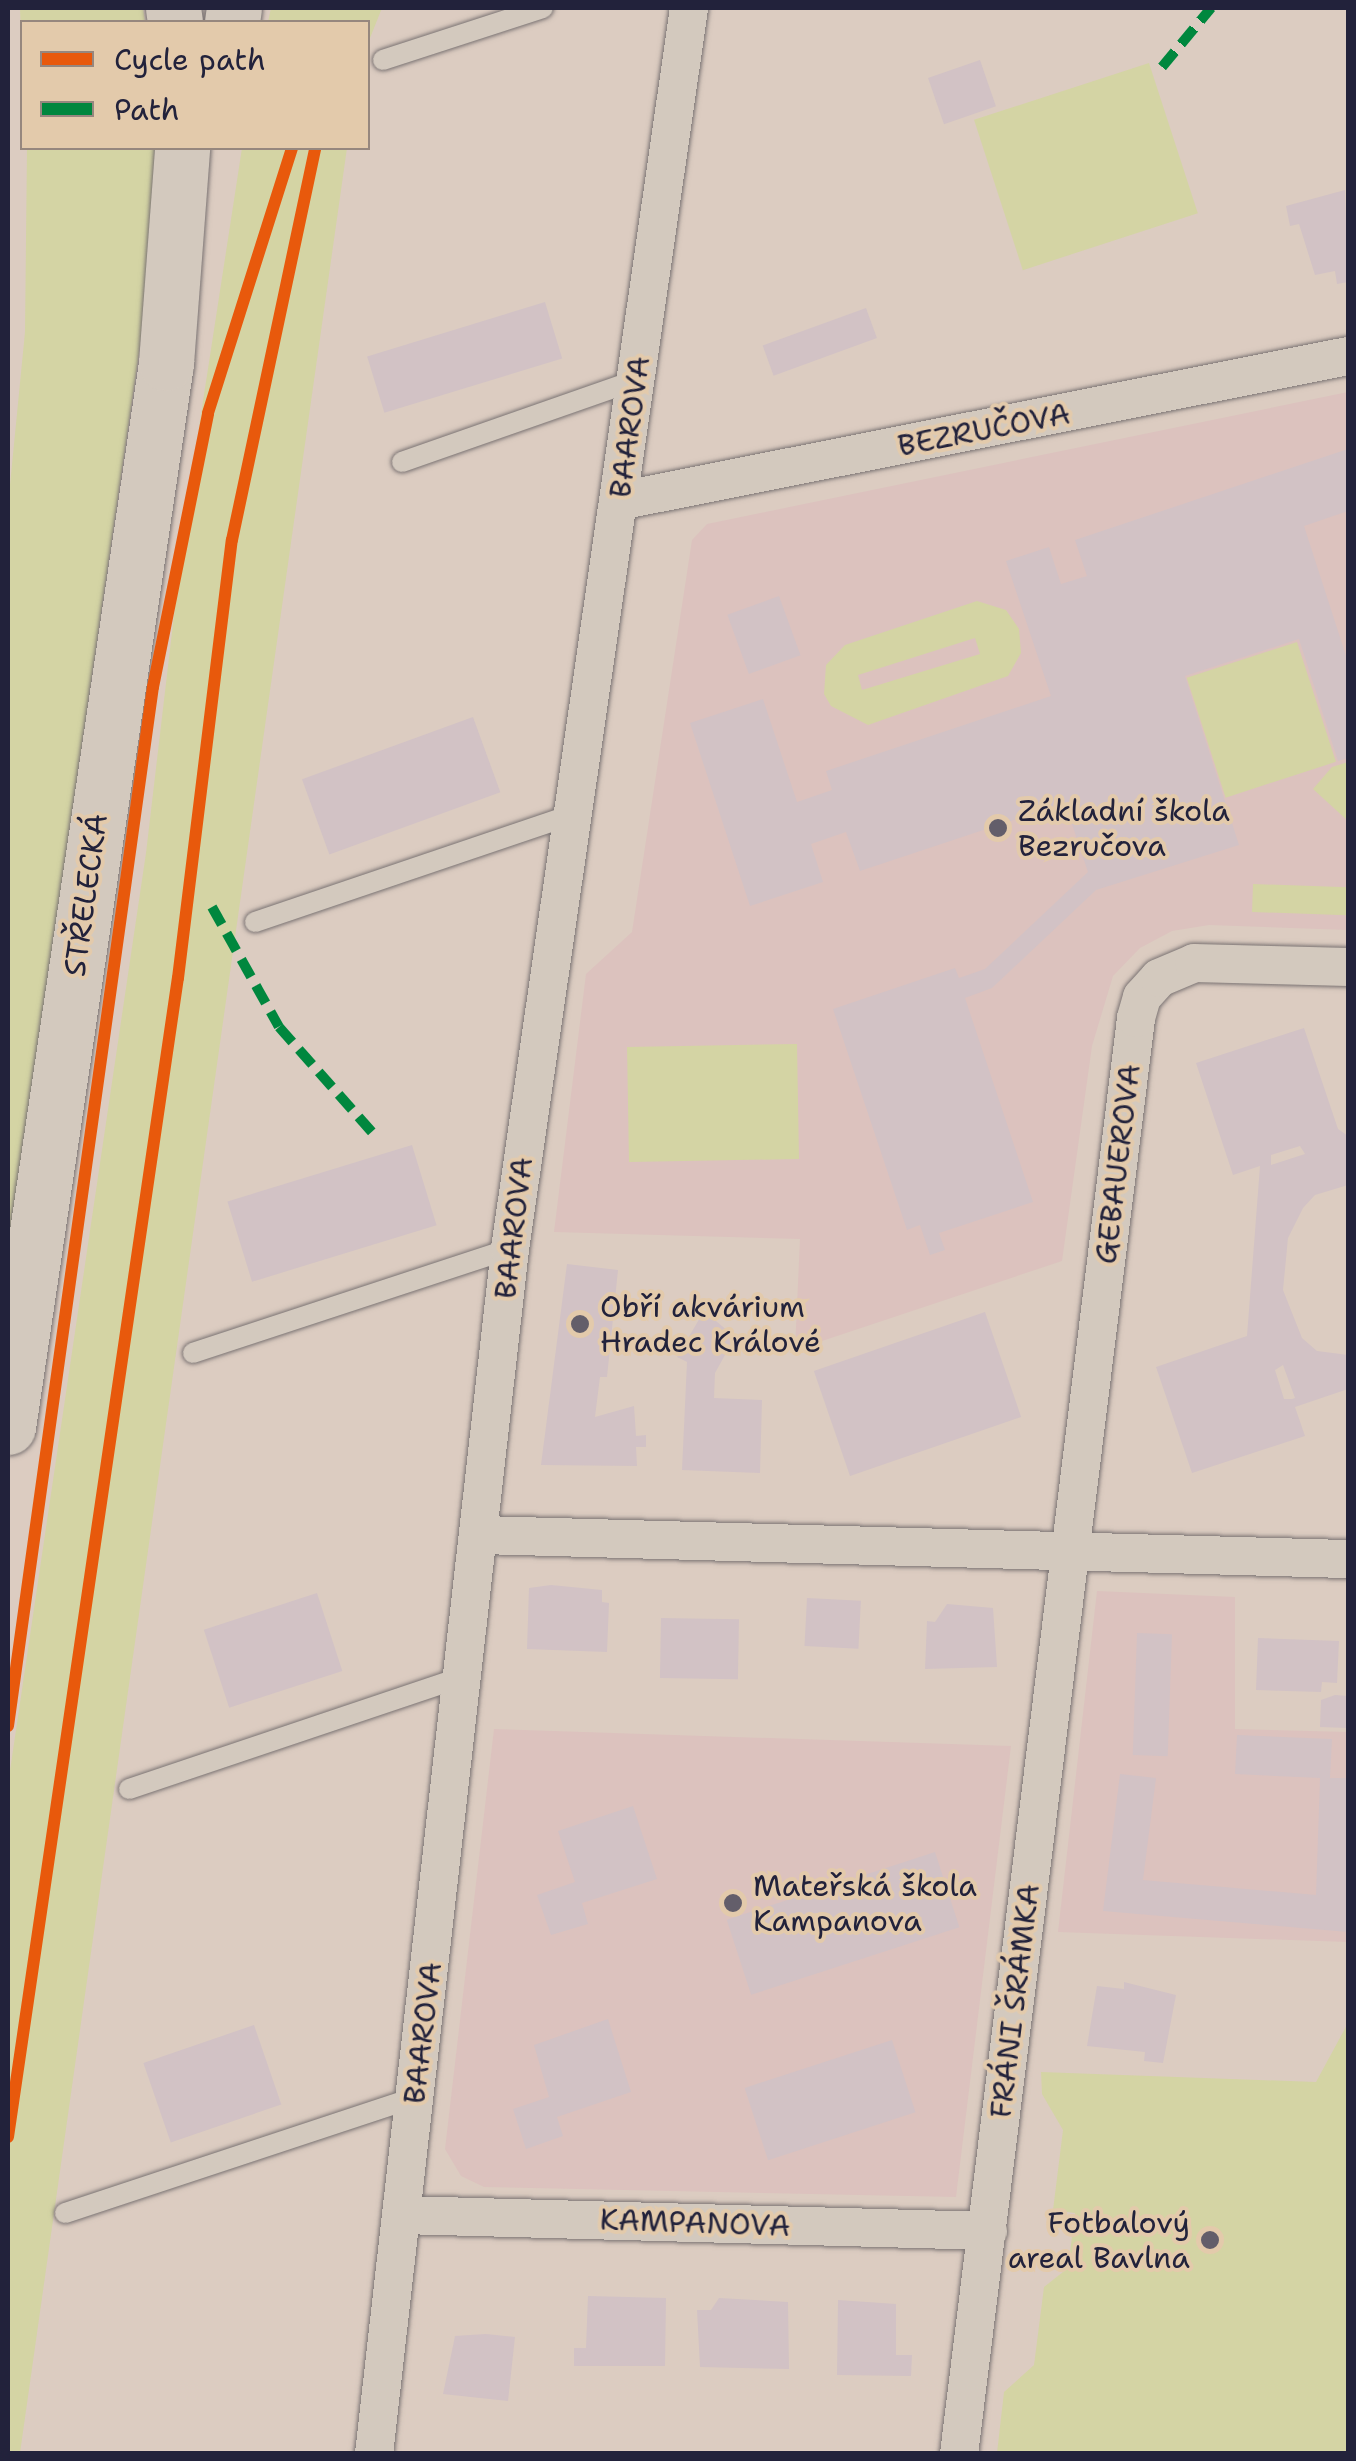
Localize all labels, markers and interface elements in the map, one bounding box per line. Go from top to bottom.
legend [20,20,370,150]
text: Cycle path [114,39,266,80]
text: Path [114,89,180,130]
street label: BAAROVA [602,354,658,500]
street label: BEZRUČOVA [895,396,1073,464]
place label: Základní škola Bezručova [1018,793,1230,864]
street label: STŘELECKÁ [57,811,115,979]
marker: Základní škola Bezručova [987,817,1009,839]
street label: GEBAUEROVA [1088,1062,1148,1266]
street label: BAAROVA [487,1155,541,1301]
place label: Obří akvárium Hradec Králové [600,1289,821,1360]
marker: Obří akvárium Hradec Králové [569,1313,591,1335]
place label: Mateřská škola Kampanova [753,1868,977,1938]
street label: FRÁNI ŠRÁMKA [983,1882,1047,2120]
marker: Mateřská škola Kampanova [722,1892,744,1914]
street label: BAAROVA [396,1960,450,2106]
street label: KAMPANOVA [599,2202,791,2244]
place label: Fotbalový areal Bavlna [1008,2205,1190,2276]
marker: Fotbalový areal Bavlna [1199,2229,1221,2251]

